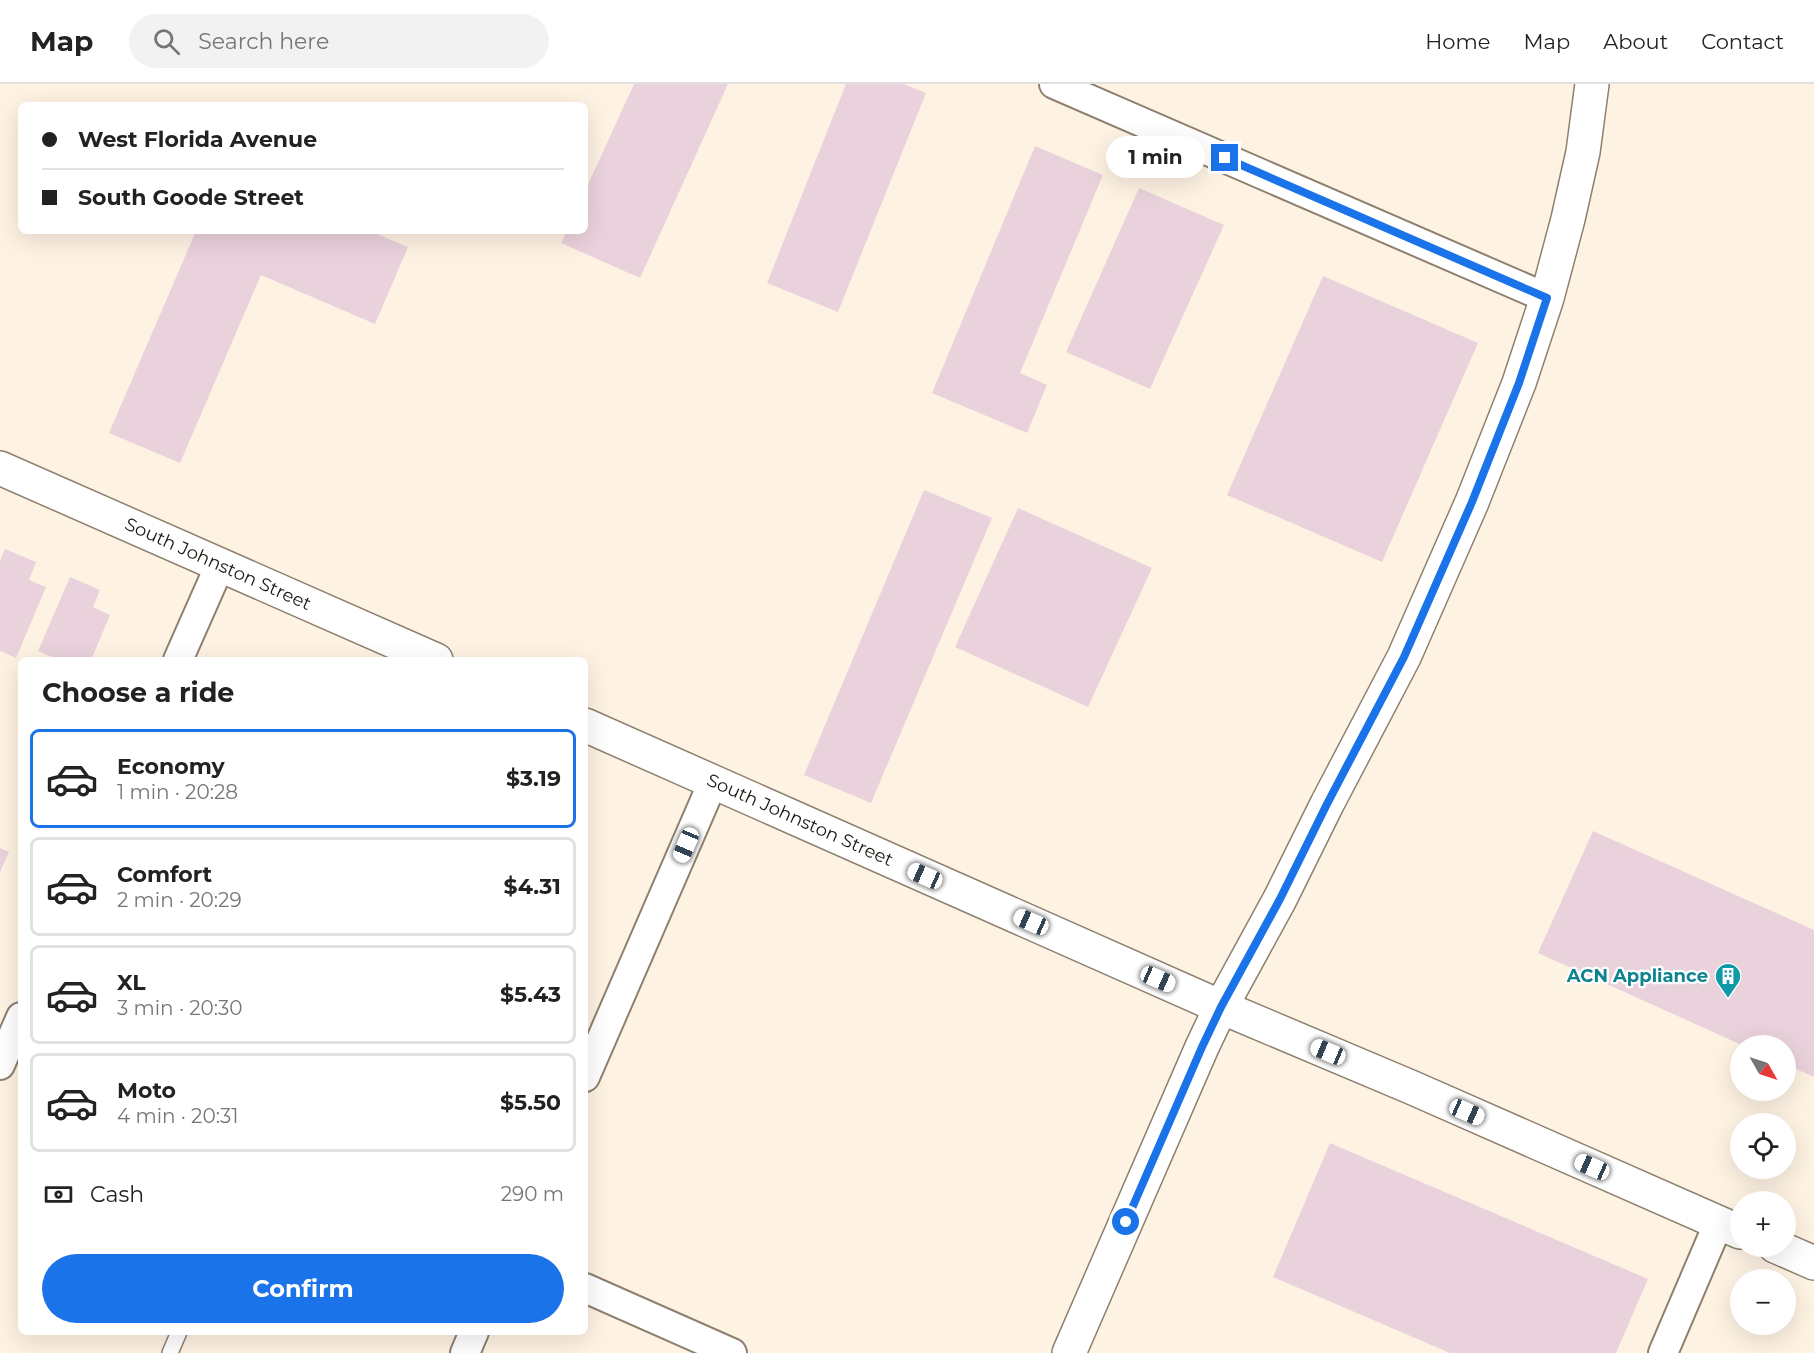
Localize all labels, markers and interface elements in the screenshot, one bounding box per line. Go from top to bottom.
search box [129,14,549,68]
text: Map [30,24,93,58]
icon: search [150,25,183,58]
text: Search here [198,28,329,55]
text: Home [1425,29,1490,54]
text: Map [1523,29,1570,54]
text: About [1603,29,1668,54]
text: Contact [1701,29,1784,54]
text: West Florida Avenue [78,126,317,153]
callout: 1 min [1105,137,1204,179]
route end [1211,144,1238,171]
text: 1 min [1128,145,1183,169]
text: South Goode Street [78,184,304,211]
street label: South Johnston Street [121,513,315,615]
text: Choose a ride [42,676,234,709]
icon: car [45,752,99,806]
text: Economy [117,753,225,780]
text: $3.19 [506,765,561,792]
street label: South Johnston Street [703,769,897,871]
text: 1 min · 20:28 [117,780,238,804]
car [671,825,701,865]
icon: car [45,860,99,914]
car [905,860,945,892]
text: Comfort [117,861,212,888]
text: $4.31 [504,873,561,900]
text: 2 min · 20:29 [117,888,242,912]
car [1011,906,1051,938]
building icon: ACN Appliance [1713,961,1743,999]
car [1138,963,1178,995]
place label: ACN Appliance [1566,965,1708,987]
icon: car [45,968,99,1022]
text: XL [117,969,146,996]
text: $5.43 [500,981,561,1008]
text: 3 min · 20:30 [117,996,242,1020]
north arrow [1730,1035,1796,1101]
map controls [1730,1035,1796,1335]
car [1308,1037,1348,1067]
icon: car [45,1076,99,1130]
text: Moto [117,1077,176,1104]
text: $5.50 [500,1089,561,1116]
car [1447,1096,1487,1128]
text: 4 min · 20:31 [117,1104,238,1128]
button: locate [1730,1113,1796,1179]
car [1572,1151,1612,1183]
icon: cash [42,1178,75,1211]
text: Cash [90,1181,144,1208]
text: 290 m [501,1182,564,1206]
button: + [1730,1191,1796,1257]
route start [1112,1208,1139,1235]
button: Confirm [42,1254,564,1323]
button: − [1730,1269,1796,1335]

